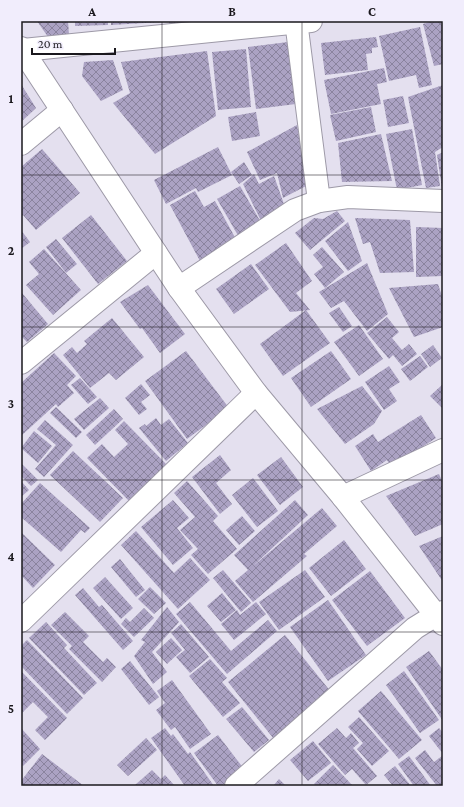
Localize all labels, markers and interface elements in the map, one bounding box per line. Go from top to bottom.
text: A [87,4,96,19]
text: B [228,4,236,19]
text: C [368,4,376,19]
scale bar [32,30,115,56]
text: 20 m [38,37,63,51]
text: 1 [9,91,14,106]
text: 2 [8,243,15,258]
text: 3 [8,396,14,411]
text: 4 [7,549,15,564]
text: 5 [8,701,14,716]

